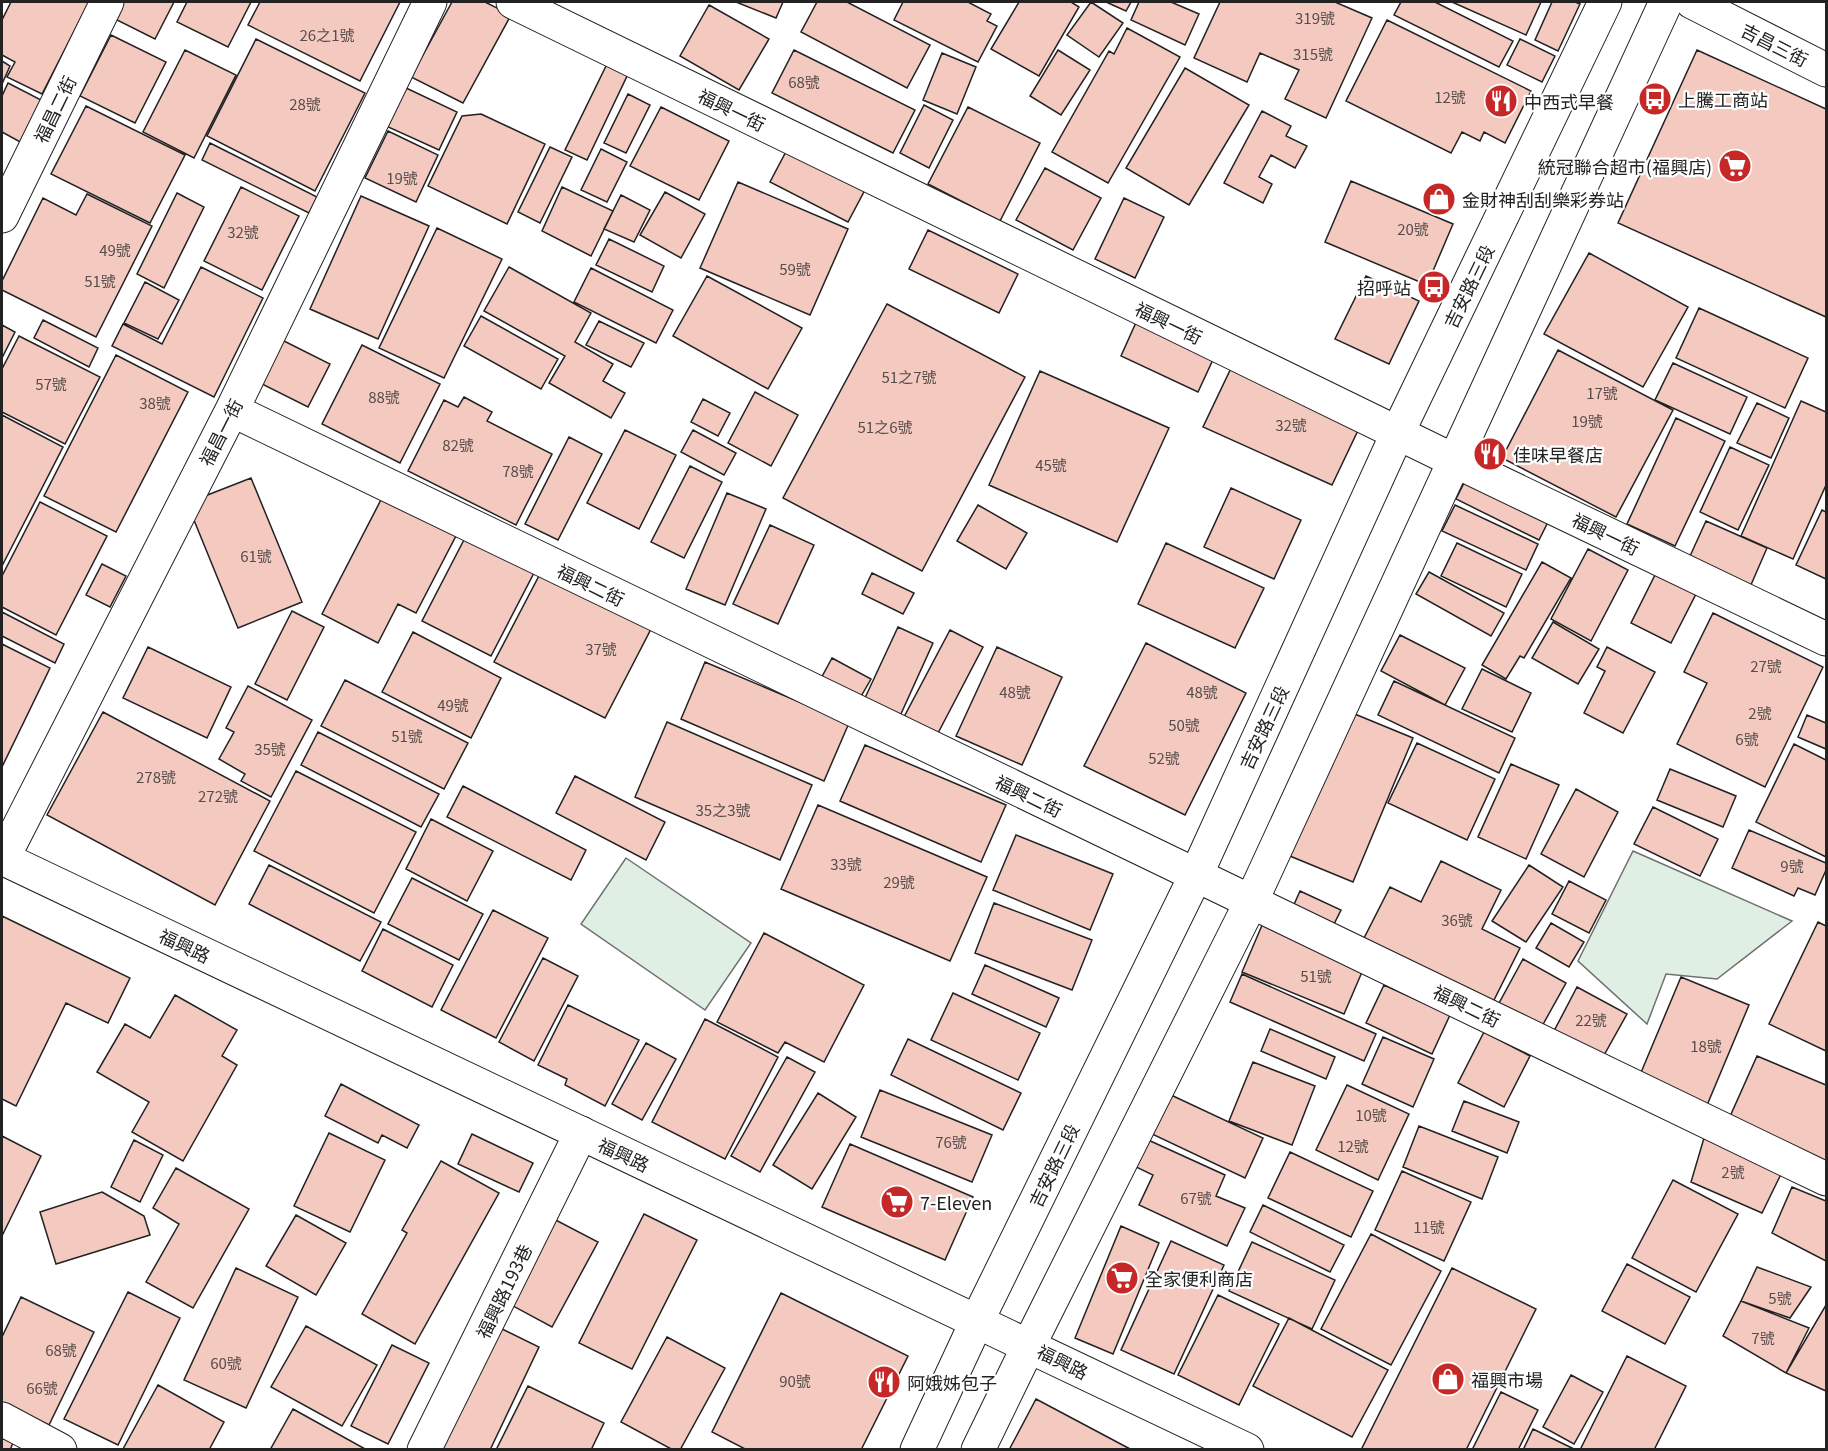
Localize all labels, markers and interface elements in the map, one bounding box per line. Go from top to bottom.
house number: 319號 [1295,7,1335,28]
street label: 吉昌三街 [1737,16,1813,72]
house number: 26之1號 [300,24,354,45]
house number: 315號 [1293,43,1333,64]
street label: 福昌二街 [27,71,81,147]
house number: 68號 [788,71,820,92]
bus stop icon: 上騰工商站 [1637,81,1673,117]
street label: 福興一街 [694,82,770,136]
restaurant icon: 中西式早餐 [1483,83,1519,119]
house number: 12號 [1434,86,1466,107]
place label: 上騰工商站 [1678,86,1768,112]
place label: 中西式早餐 [1524,88,1614,114]
house number: 28號 [289,93,321,114]
supermarket icon: 統冠聯合超市(福興店) [1717,148,1753,184]
place label: 統冠聯合超市(福興店) [1538,153,1712,179]
house number: 19號 [386,167,418,188]
shop icon: 金財神刮刮樂彩券站 [1421,181,1457,217]
place label: 金財神刮刮樂彩券站 [1462,186,1624,212]
house number: 20號 [1397,218,1429,239]
house number: 32號 [227,221,259,242]
house number: 49號 [99,239,131,260]
street label: 吉安路三段 [1437,240,1499,332]
house number: 59號 [779,258,811,279]
bus stop icon: 招呼站 [1416,269,1452,305]
house number: 51號 [84,270,116,291]
place label: 招呼站 [1357,274,1411,300]
street label: 福興一街 [1131,295,1207,349]
house number: 51之7號 [882,366,936,387]
house number: 57號 [35,373,67,394]
house number: 17號 [1586,382,1618,403]
house number: 88號 [368,386,400,407]
house number: 38號 [139,392,171,413]
street label: 福昌一街 [192,394,248,470]
house number: 19號 [1571,410,1603,431]
house number: 32號 [1275,414,1307,435]
house number: 51之6號 [858,416,912,437]
house number: 82號 [442,434,474,455]
restaurant icon: 佳味早餐店 [1472,436,1508,472]
place label: 佳味早餐店 [1513,441,1603,467]
house number: 45號 [1035,454,1067,475]
house number: 78號 [502,460,534,481]
street label: 福興一街 [1568,506,1644,560]
house number: 61號 [240,545,272,566]
street label: 福興二街 [553,557,629,611]
house number: 37號 [585,638,617,659]
house number: 27號 [1750,655,1782,676]
house number: 48號 [999,681,1031,702]
house number: 48號 [1186,681,1218,702]
street label: 吉安路三段 [1232,681,1294,773]
house number: 49號 [437,694,469,715]
house number: 2號 [1748,702,1772,723]
house number: 50號 [1168,714,1200,735]
house number: 51號 [391,725,423,746]
house number: 6號 [1735,728,1759,749]
house number: 35號 [254,738,286,759]
house number: 52號 [1148,747,1180,768]
house number: 278號 [136,766,176,787]
street label: 福興二街 [991,768,1067,822]
house number: 272號 [198,785,238,806]
house number: 35之3號 [696,799,750,820]
house number: 33號 [830,853,862,874]
house number: 9號 [1780,855,1804,876]
house number: 29號 [883,871,915,892]
house number: 36號 [1441,909,1473,930]
street label: 福興路 [155,922,215,968]
house number: 51號 [1300,965,1332,986]
street label: 福興二街 [1429,978,1505,1032]
house number: 22號 [1575,1009,1607,1030]
house number: 18號 [1690,1035,1722,1056]
house number: 10號 [1355,1104,1387,1125]
street label: 吉安路三段 [1022,1119,1084,1211]
street label: 福興路 [594,1131,654,1177]
house number: 76號 [935,1131,967,1152]
house number: 12號 [1337,1135,1369,1156]
house number: 2號 [1721,1161,1745,1182]
supermarket icon: 7-Eleven [879,1184,915,1220]
house number: 67號 [1180,1187,1212,1208]
place label: 7-Eleven [920,1189,992,1215]
house number: 11號 [1413,1216,1445,1237]
street label: 福興路193巷 [469,1239,537,1343]
supermarket icon: 全家便利商店 [1104,1260,1140,1296]
place label: 全家便利商店 [1145,1265,1253,1291]
house number: 5號 [1768,1287,1792,1308]
house number: 7號 [1751,1327,1775,1348]
street label: 福興路 [1033,1337,1093,1385]
house number: 68號 [45,1339,77,1360]
house number: 60號 [210,1352,242,1373]
shop icon: 福興市場 [1430,1361,1466,1397]
restaurant icon: 阿娥姊包子 [866,1364,902,1400]
place label: 福興市場 [1471,1366,1543,1392]
place label: 阿娥姊包子 [907,1369,997,1395]
house number: 90號 [779,1370,811,1391]
house number: 66號 [26,1377,58,1398]

